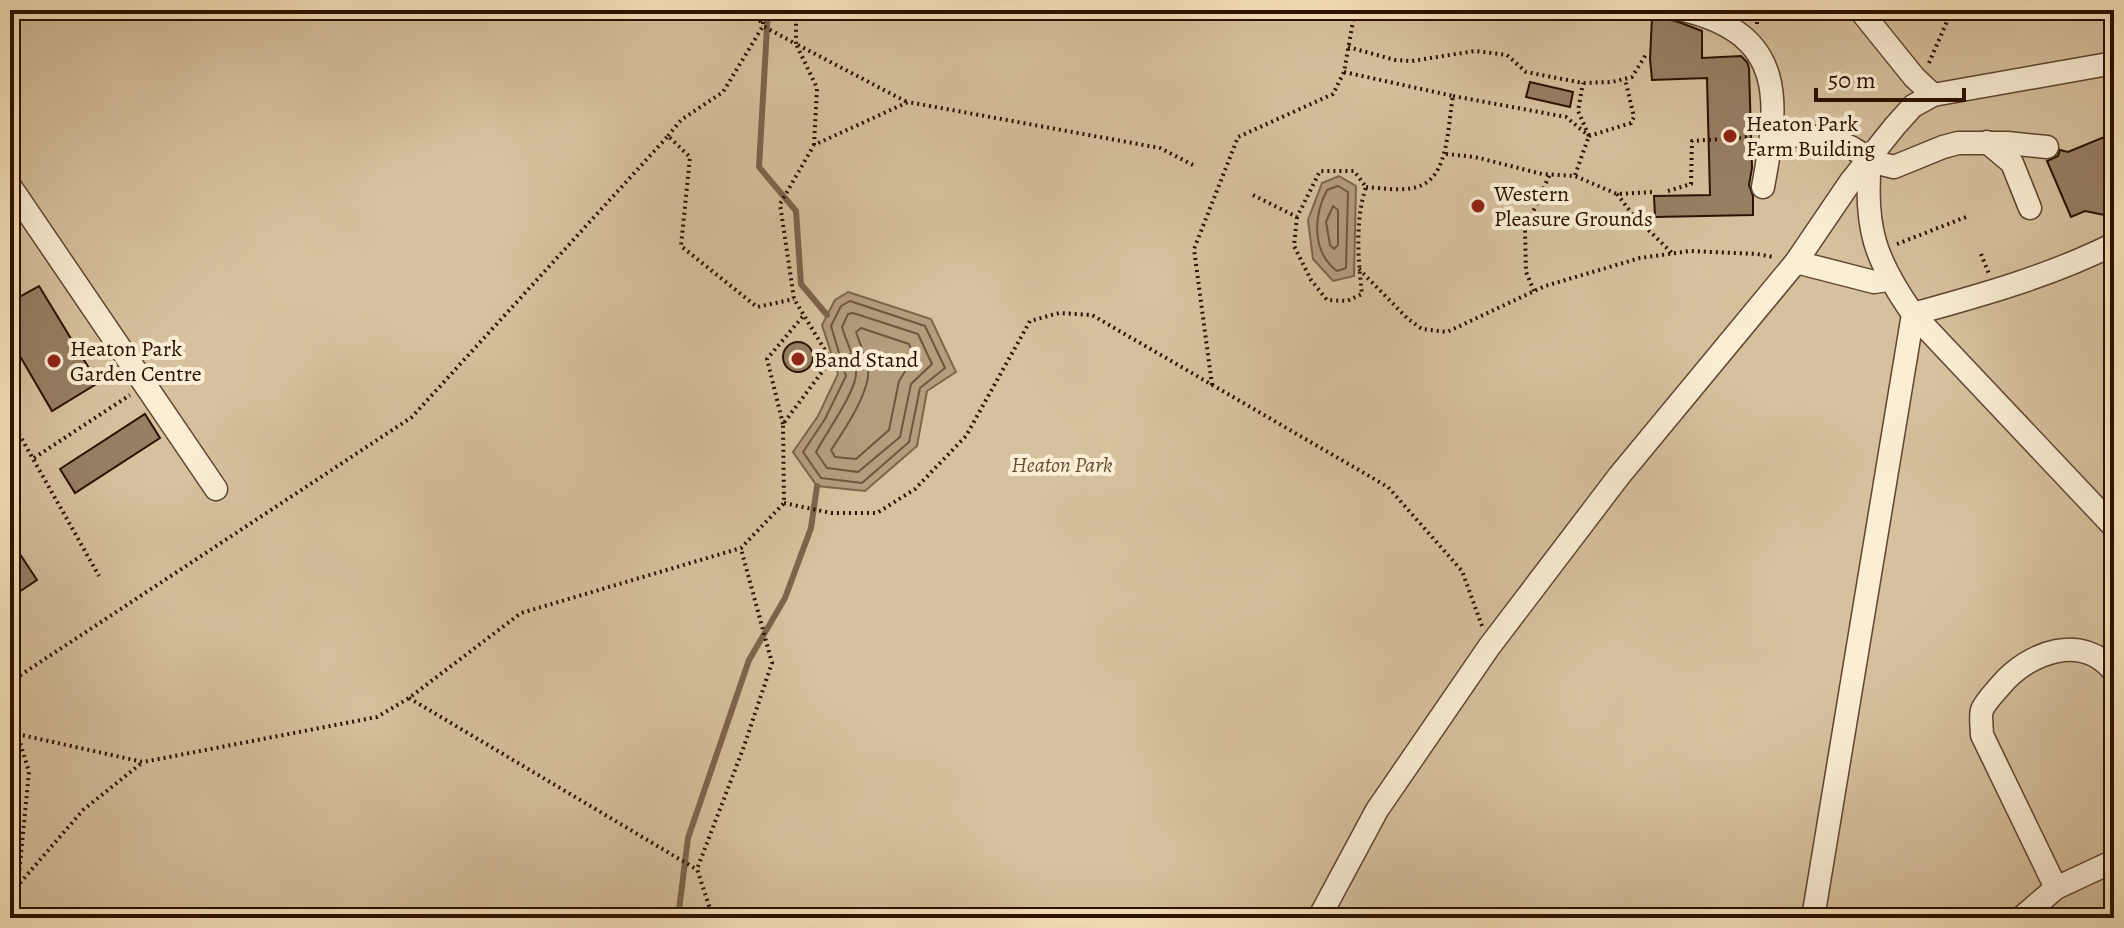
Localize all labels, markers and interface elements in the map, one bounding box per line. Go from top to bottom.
scale bar [1816,52,1964,102]
text: 50 m [1828,64,1876,96]
place label: Heaton Park Farm Building [1746,109,1875,164]
marker: Heaton Park Farm Building [1721,127,1739,145]
place label: Western Pleasure Grounds [1493,179,1653,234]
marker: Western Pleasure Grounds [1469,197,1487,215]
place label: Heaton Park Garden Centre [70,334,202,389]
place label: Band Stand [814,345,919,375]
marker: Band Stand [789,350,807,368]
marker: Heaton Park Garden Centre [45,352,63,370]
park label: Heaton Park [1011,450,1113,480]

